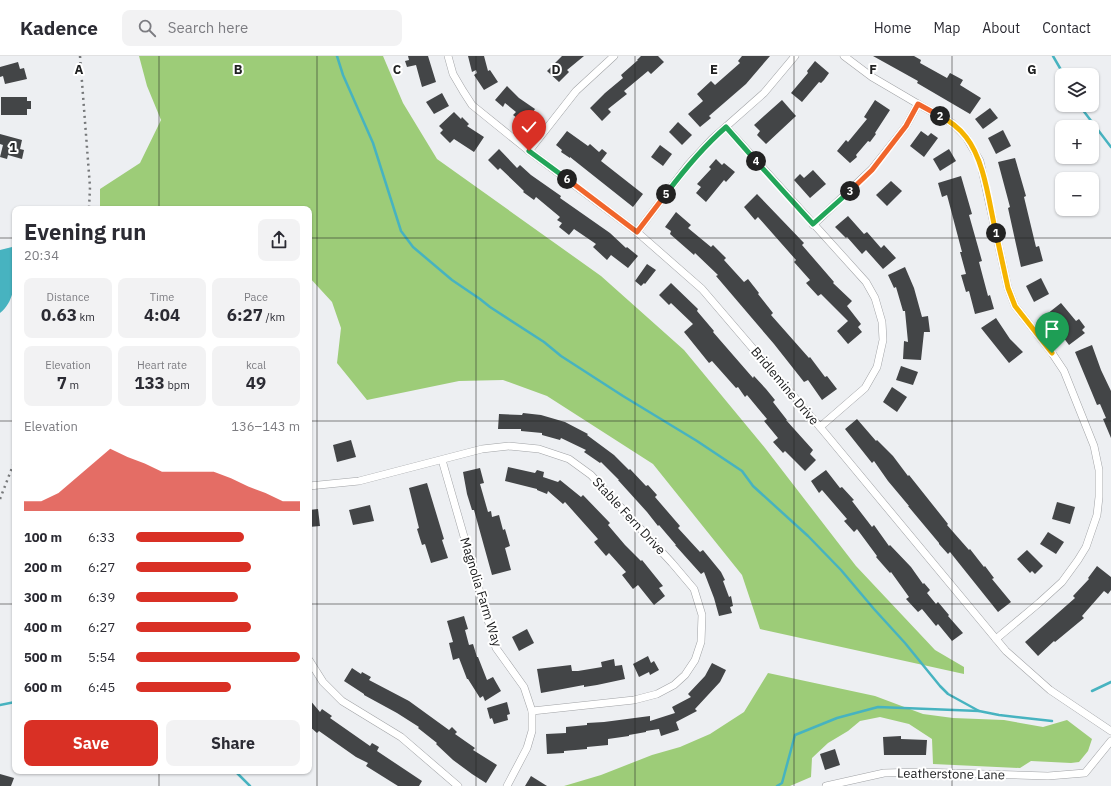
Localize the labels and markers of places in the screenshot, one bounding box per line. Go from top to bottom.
pin: 2 [930,106,950,126]
pin [512,110,546,151]
pin: 4 [746,151,766,171]
pin: 6 [557,169,577,189]
pin: 3 [840,181,860,201]
pin: 5 [656,184,676,204]
pin: 1 [986,223,1006,243]
pin [1035,312,1069,353]

